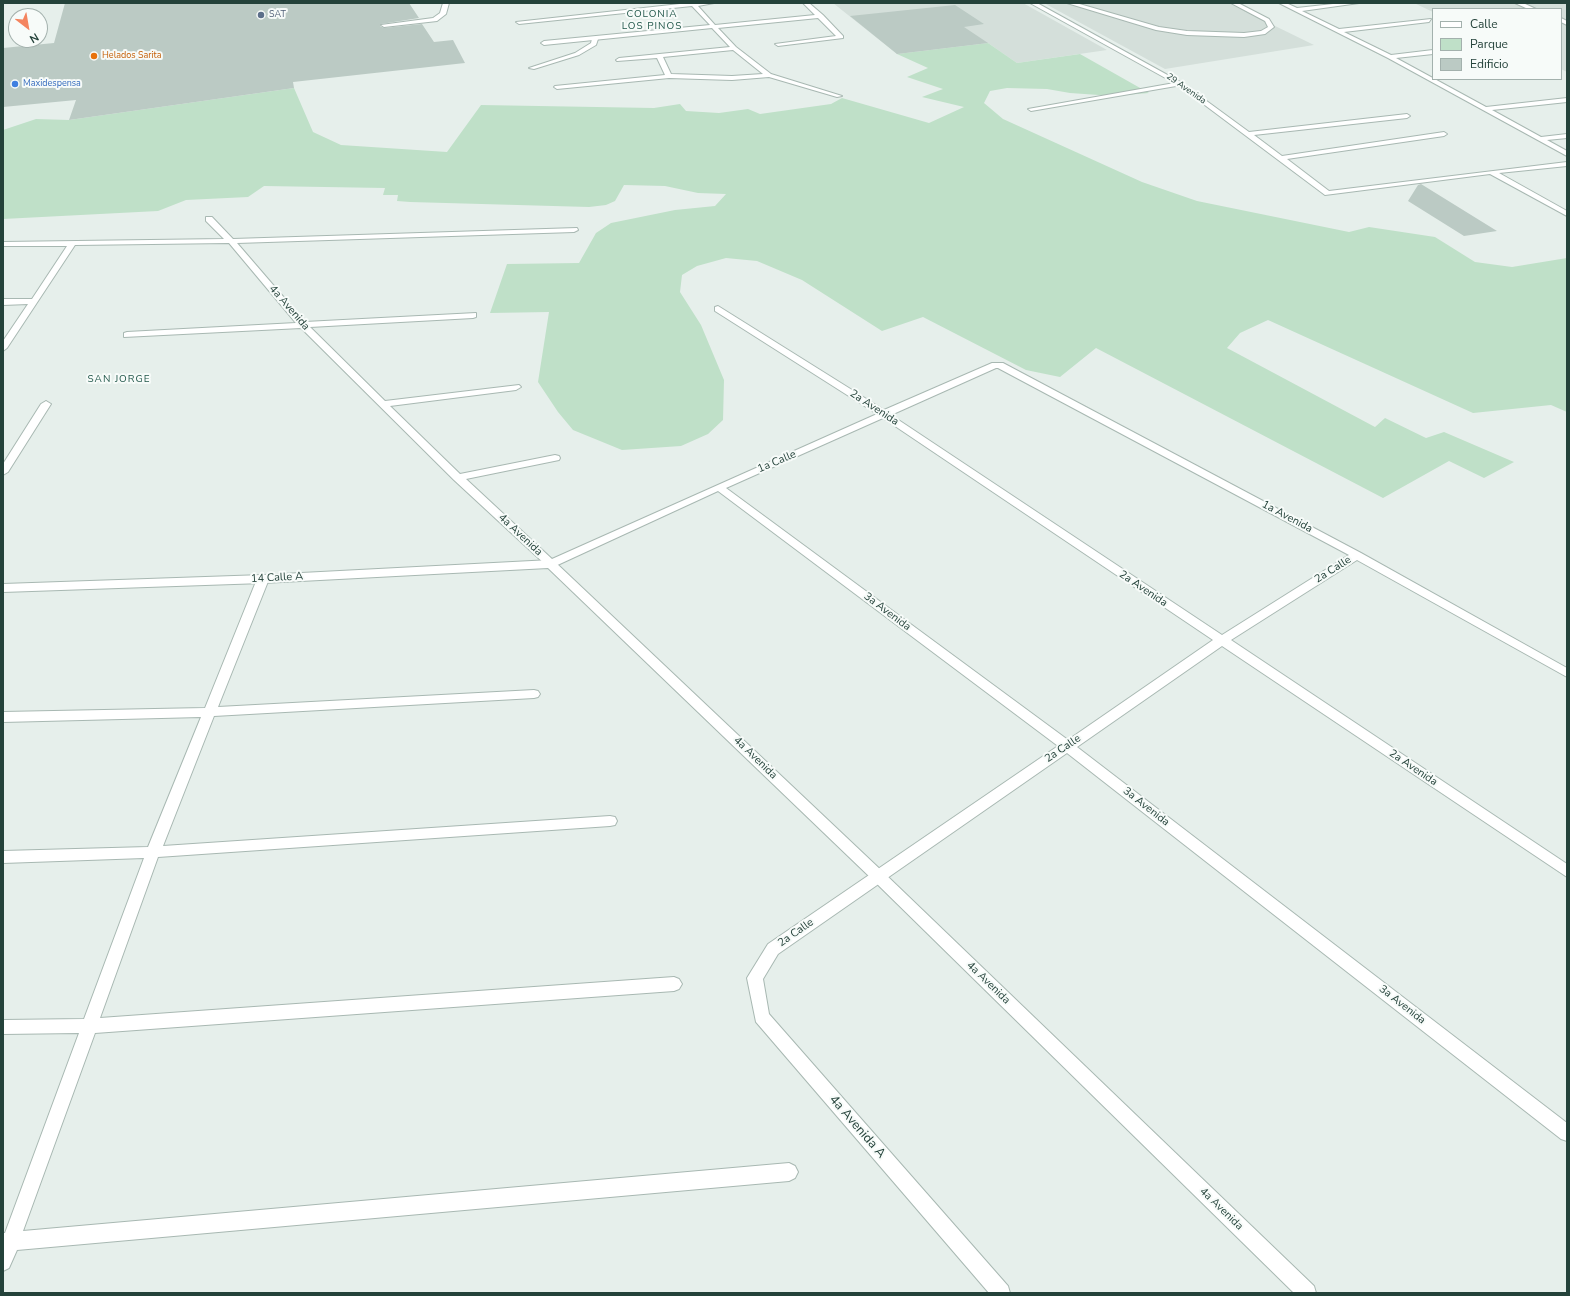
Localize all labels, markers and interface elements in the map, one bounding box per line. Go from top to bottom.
north arrow [8,8,48,48]
legend [1432,8,1562,80]
district label: COLONIA LOS PINOS [622,9,682,32]
marker: SAT [256,10,266,20]
place label: SAT [269,10,286,20]
text: Calle [1470,16,1498,32]
text: N [27,29,41,46]
text: Parque [1470,36,1508,52]
marker: Helados Sarita [89,51,99,61]
place label: Helados Sarita [102,51,161,61]
text: Edificio [1470,56,1508,72]
street label: 29 Avenida [1164,71,1208,107]
marker: Maxidespensa [10,79,20,89]
place label: Maxidespensa [23,79,81,89]
street label: 4a Avenida [266,283,312,333]
district label: SAN JORGE [87,374,151,386]
street label: 2a Avenida [847,387,901,429]
street label: 1a Calle [756,448,798,476]
street label: 1a Avenida [1259,498,1315,536]
street label: 4a Avenida [495,511,545,559]
street label: 2a Calle [1312,554,1354,586]
street label: 2a Avenida [1116,568,1170,610]
street label: 14 Calle A [251,570,303,586]
street label: 3a Avenida [861,590,913,634]
street label: 2a Calle [1042,732,1084,766]
street label: 4a Avenida [730,734,780,782]
street label: 2a Avenida [1386,747,1440,789]
street label: 3a Avenida [1120,785,1172,829]
street label: 2a Calle [776,916,816,950]
street label: 4a Avenida [963,959,1013,1007]
street label: 3a Avenida [1376,983,1428,1027]
street label: 4a Avenida A [825,1092,889,1162]
street label: 4a Avenida [1196,1185,1246,1233]

